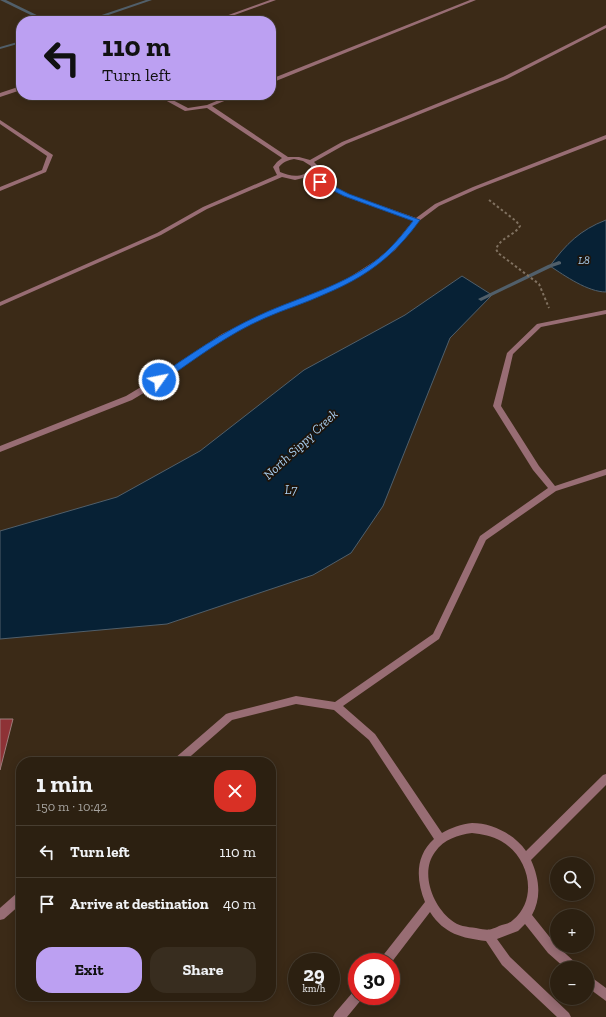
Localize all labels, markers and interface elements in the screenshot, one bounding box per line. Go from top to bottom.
text: 110 m [102,30,171,63]
icon: left [36,32,88,84]
text: Turn left [102,64,171,86]
pin [303,165,337,199]
icon: arrive [309,171,331,193]
water label: L8 [578,254,590,267]
position arrow [138,359,180,401]
water label: North Sippy Creek [260,406,341,482]
water label: L7 [285,482,298,497]
text: 1 min [36,769,93,798]
button: close [214,770,256,812]
text: 150 m · 10:42 [36,799,107,814]
icon: left [36,841,58,863]
text: Turn left [70,843,130,861]
text: 110 m [219,843,256,861]
map controls [550,857,594,1005]
button: search [550,857,594,901]
icon: arrive [36,893,58,915]
text: Arrive at destination [70,895,209,913]
text: 40 m [223,895,256,913]
button: + [550,909,594,953]
button: Exit [36,947,142,993]
button: Share [150,947,256,993]
speed limit sign: 30 [348,953,400,1005]
button: − [550,961,594,1005]
text: 29 [303,962,325,986]
text: km/h [303,983,325,995]

